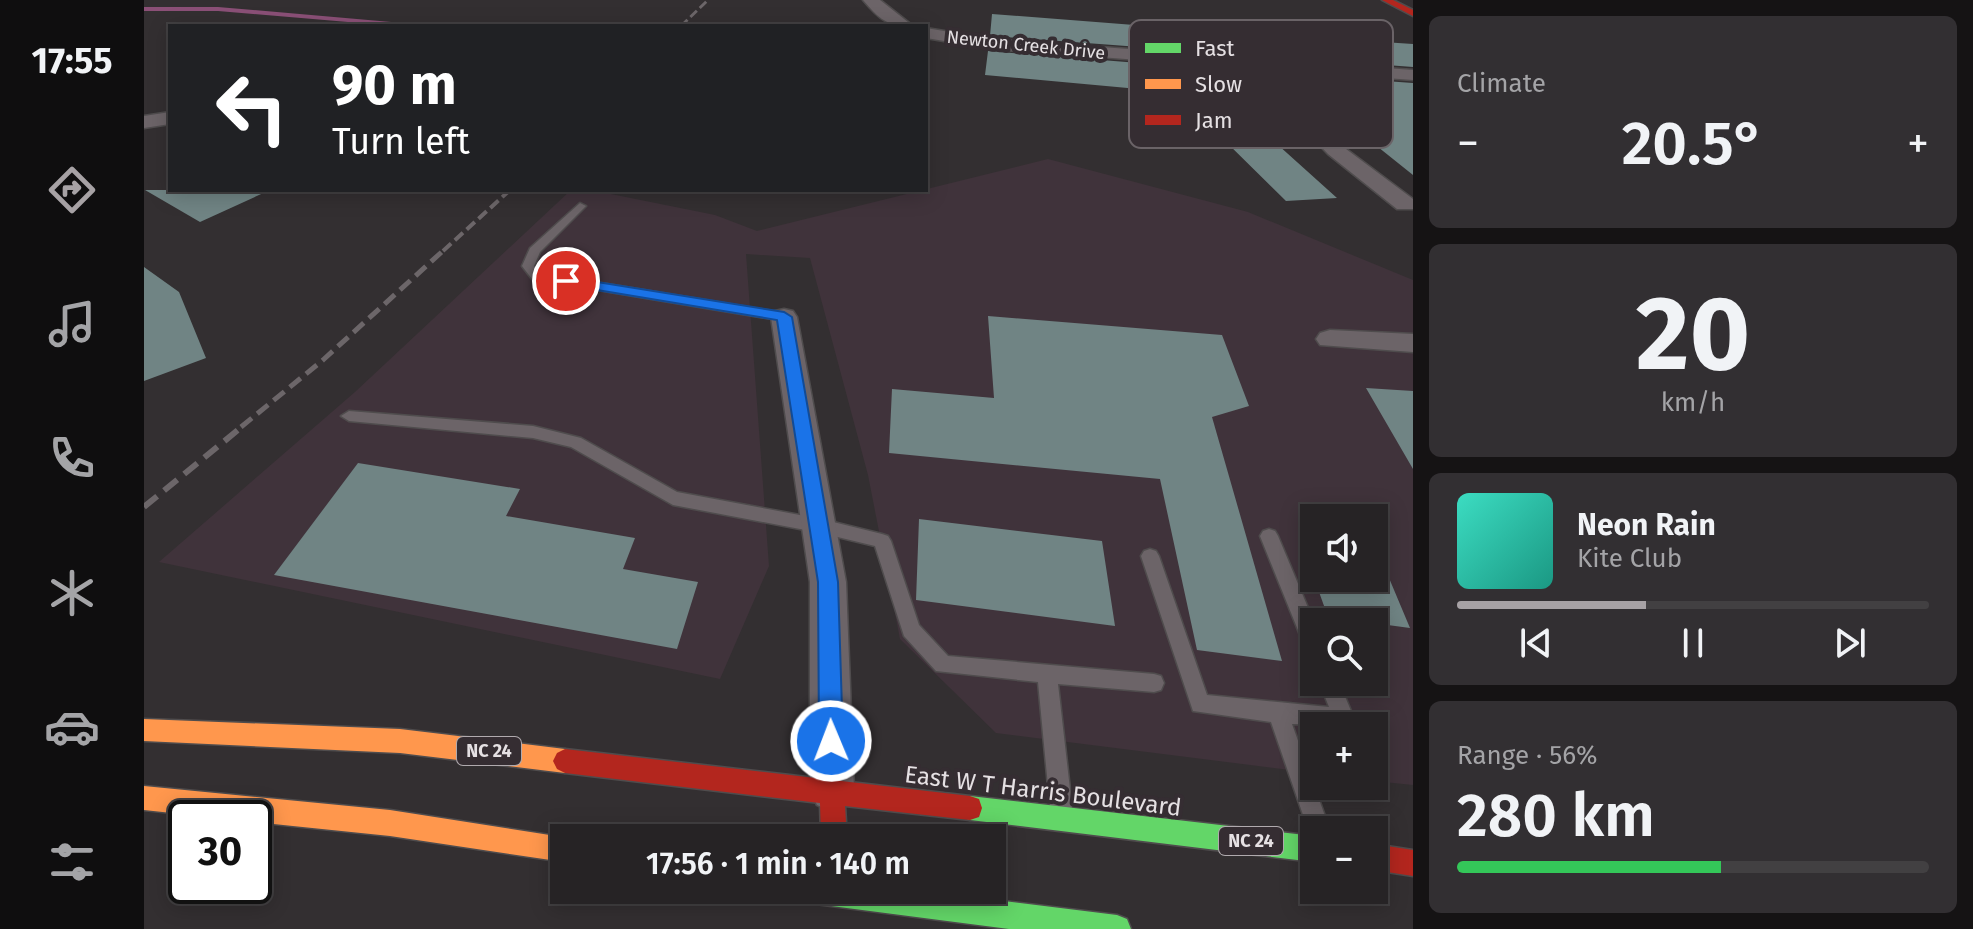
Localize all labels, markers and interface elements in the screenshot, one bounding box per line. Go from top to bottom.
legend [1129,20,1393,148]
street label: Newton Creek Drive [946,26,1106,64]
text: Fast [1195,35,1235,62]
text: 17:55 [32,39,112,83]
text: 90 m [332,52,457,119]
icon: left [200,56,304,160]
text: Climate [1457,68,1546,99]
text: Slow [1195,71,1242,98]
text: Jam [1195,107,1233,134]
text: 20.5° [1622,108,1764,180]
text: − [1457,117,1479,170]
text: + [1907,117,1929,170]
text: Turn left [332,120,470,164]
icon: directions [44,162,100,218]
pin [532,247,600,315]
icon: arrive [544,259,588,303]
text: 20 [1636,272,1750,397]
icon: music [44,296,100,352]
text: km/h [1661,387,1725,418]
icon: phone [44,430,100,486]
map controls [1300,504,1388,904]
button: sound [1300,504,1388,592]
text: Neon Rain [1577,507,1716,543]
text: Kite Club [1577,543,1682,574]
icon: climate [44,565,100,621]
button: search [1300,608,1388,696]
icon: previous [1514,621,1558,665]
icon: pause [1671,621,1715,665]
icon: next [1828,621,1872,665]
icon: car [44,699,100,755]
position arrow [789,699,873,783]
button: + [1300,712,1388,800]
road number: NC 24 [457,737,521,765]
text: Range · 56% [1457,740,1598,771]
street label: East W T Harris Boulevard [903,760,1183,822]
text: 280 km [1457,780,1655,852]
speed limit sign: 30 [168,800,272,904]
button: − [1300,816,1388,904]
road number: NC 24 [1219,827,1283,855]
icon: filters [44,834,100,890]
text: 17:56 · 1 min · 140 m [646,846,910,882]

